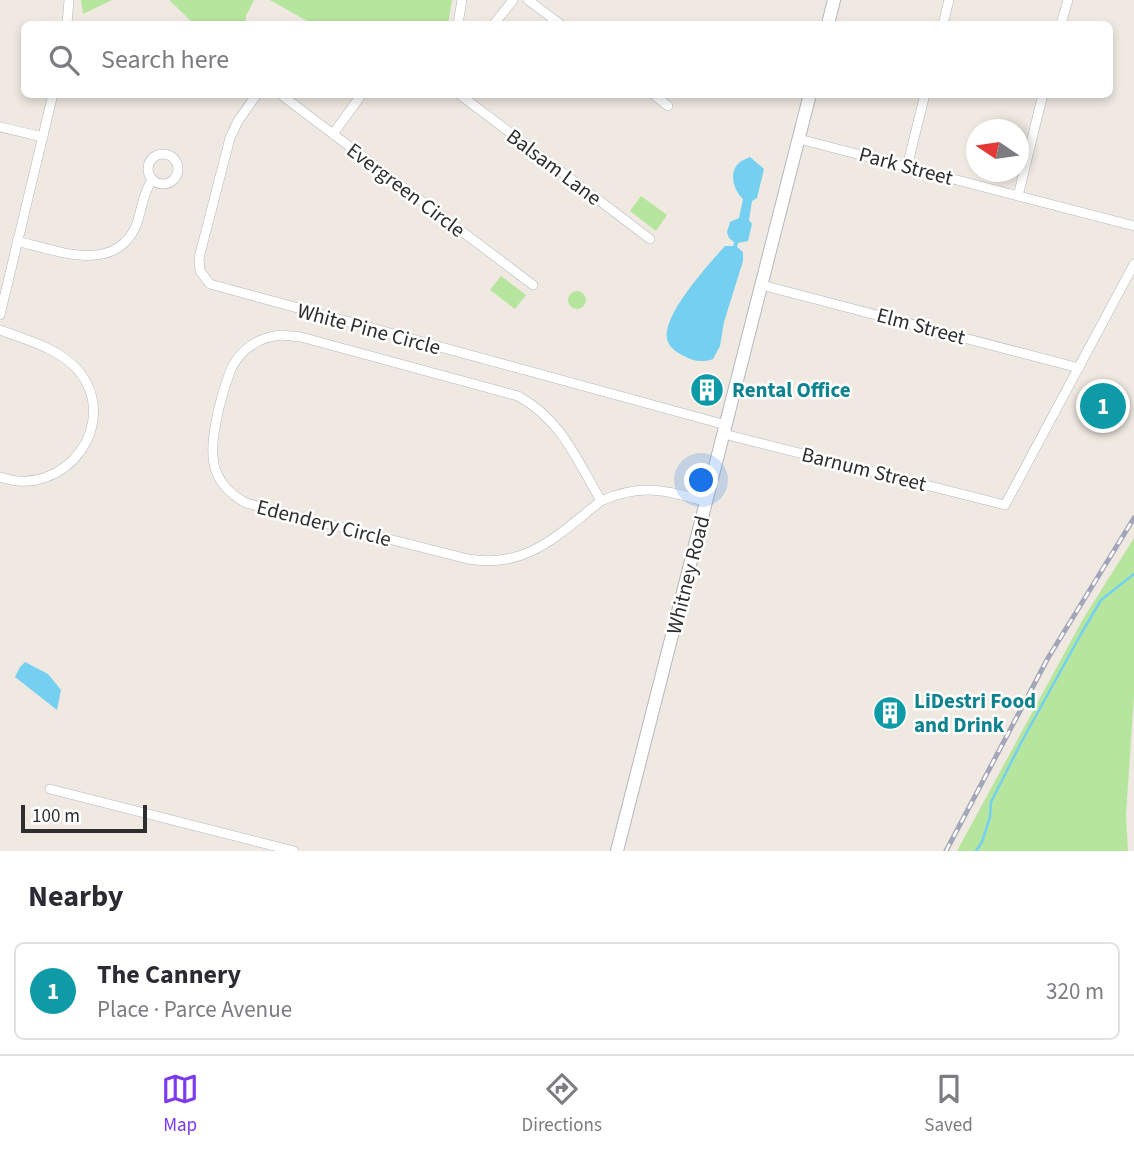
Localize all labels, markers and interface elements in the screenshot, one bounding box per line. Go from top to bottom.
search box [21,21,1113,98]
icon: search [45,41,83,79]
text: Search here [101,41,229,78]
north arrow [966,119,1029,182]
street label: Balsam Lane [500,121,608,213]
street label: Evergreen Circle [340,135,472,245]
street label: Park Street [856,139,956,193]
street label: White Pine Circle [294,295,444,363]
street label: Elm Street [873,300,969,352]
building icon: Rental Office [688,371,726,409]
place label: Rental Office [732,375,851,405]
pin: 1 [1080,380,1126,432]
street label: Barnum Street [799,439,929,499]
your location [684,463,718,497]
street label: Edendery Circle [253,492,395,554]
street label: Whitney Road [659,513,717,637]
place label: LiDestri Food and Drink [914,686,1036,740]
building icon: LiDestri Food and Drink [871,694,909,732]
scale bar [21,802,147,834]
text: 100 m [32,803,80,830]
text: Nearby [28,875,123,918]
text: The Cannery [97,956,241,993]
text: 1 [47,975,59,1008]
text: 320 m [1046,975,1104,1008]
text: Place · Parce Avenue [97,993,292,1026]
tab: Map [161,1070,199,1139]
tab: Directions [522,1070,602,1139]
tab: Saved [924,1070,973,1139]

